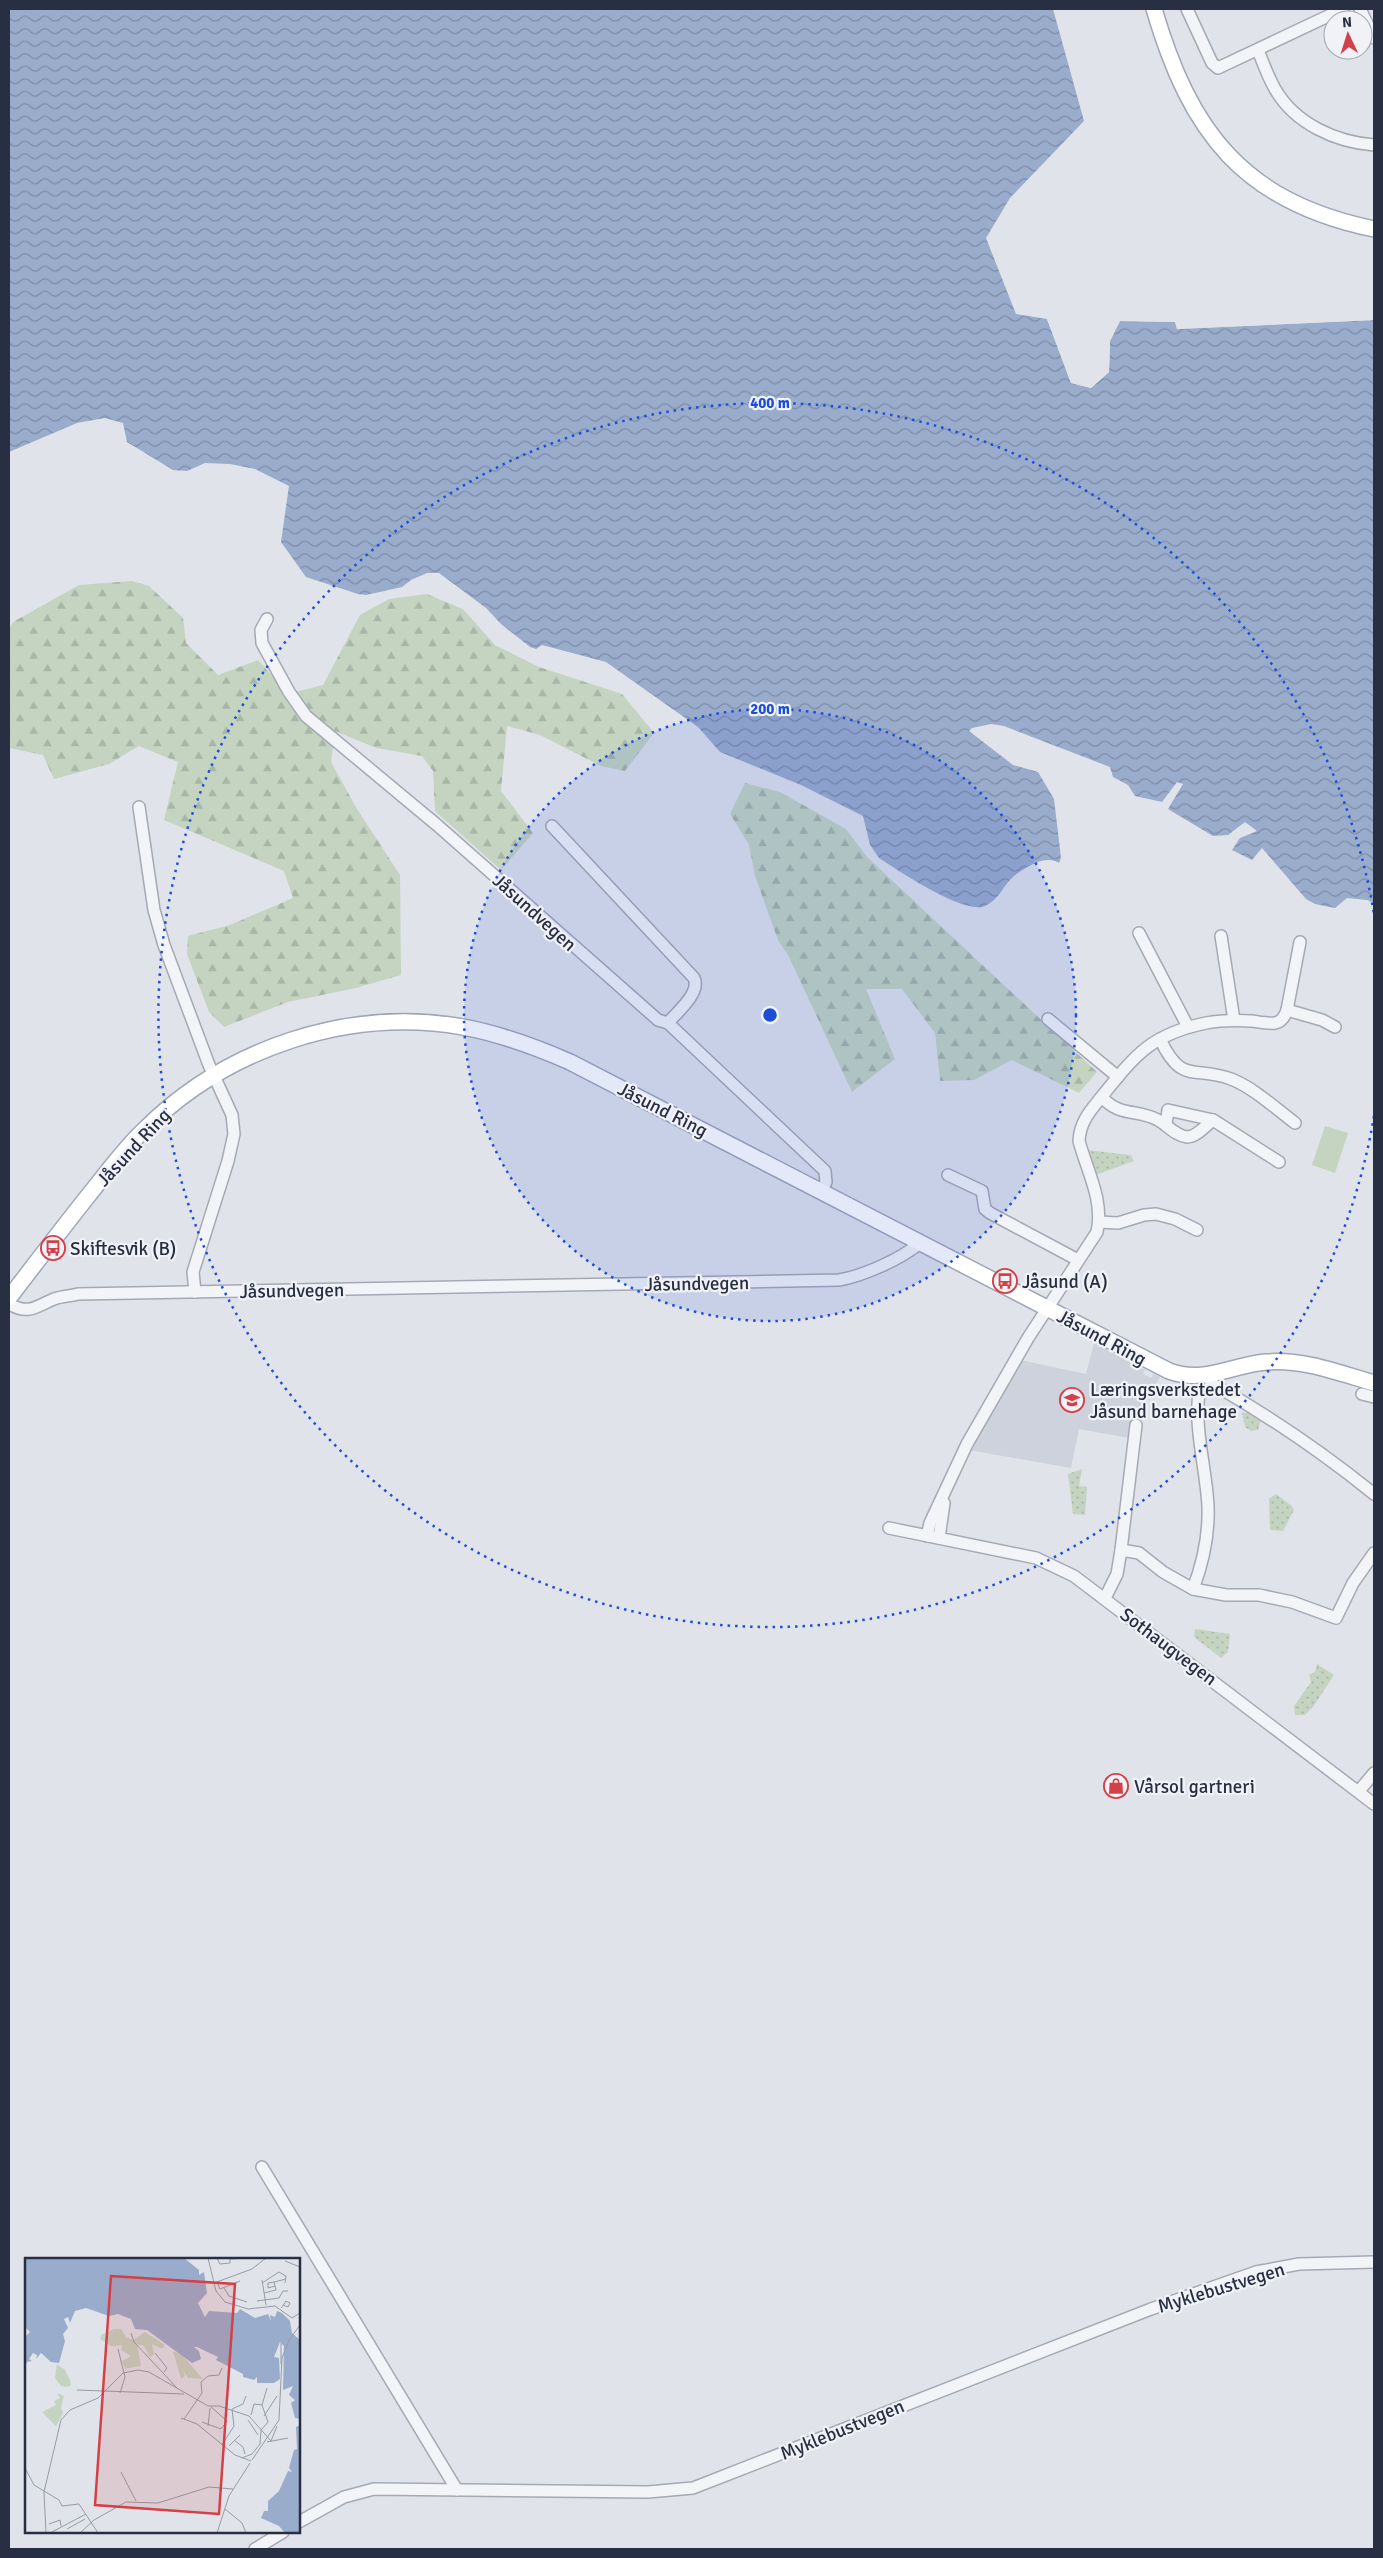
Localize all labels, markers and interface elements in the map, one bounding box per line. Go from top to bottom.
north arrow [1323,10,1373,60]
text: N [1342,14,1353,31]
text: 400 m [750,394,790,412]
text: 200 m [750,700,790,718]
street label: Jåsundvegen [487,869,581,957]
centre of rings [761,1006,779,1024]
street label: Jåsund Ring [613,1077,712,1143]
street label: Jåsund Ring [92,1104,176,1192]
bus stop icon: Skiftesvik (B) [40,1235,66,1261]
place label: Skiftesvik (B) [70,1237,176,1261]
bus stop icon: Jåsund (A) [992,1268,1018,1294]
place label: Jåsund (A) [1022,1270,1108,1294]
street label: Jåsundvegen [645,1271,750,1297]
street label: Jåsundvegen [240,1278,345,1304]
street label: Jåsund Ring [1053,1304,1150,1371]
place label: Læringsverkstedet Jåsund barnehage [1090,1378,1241,1424]
school or university icon: Læringsverkstedet Jåsund barnehage [1059,1387,1085,1413]
street label: Sothaugvegen [1115,1603,1222,1691]
shop icon: Vårsol gartneri [1103,1773,1129,1799]
place label: Vårsol gartneri [1134,1775,1255,1799]
street label: Myklebustvegen [1155,2257,1288,2319]
inset map [25,2258,300,2533]
street label: Myklebustvegen [777,2394,908,2466]

